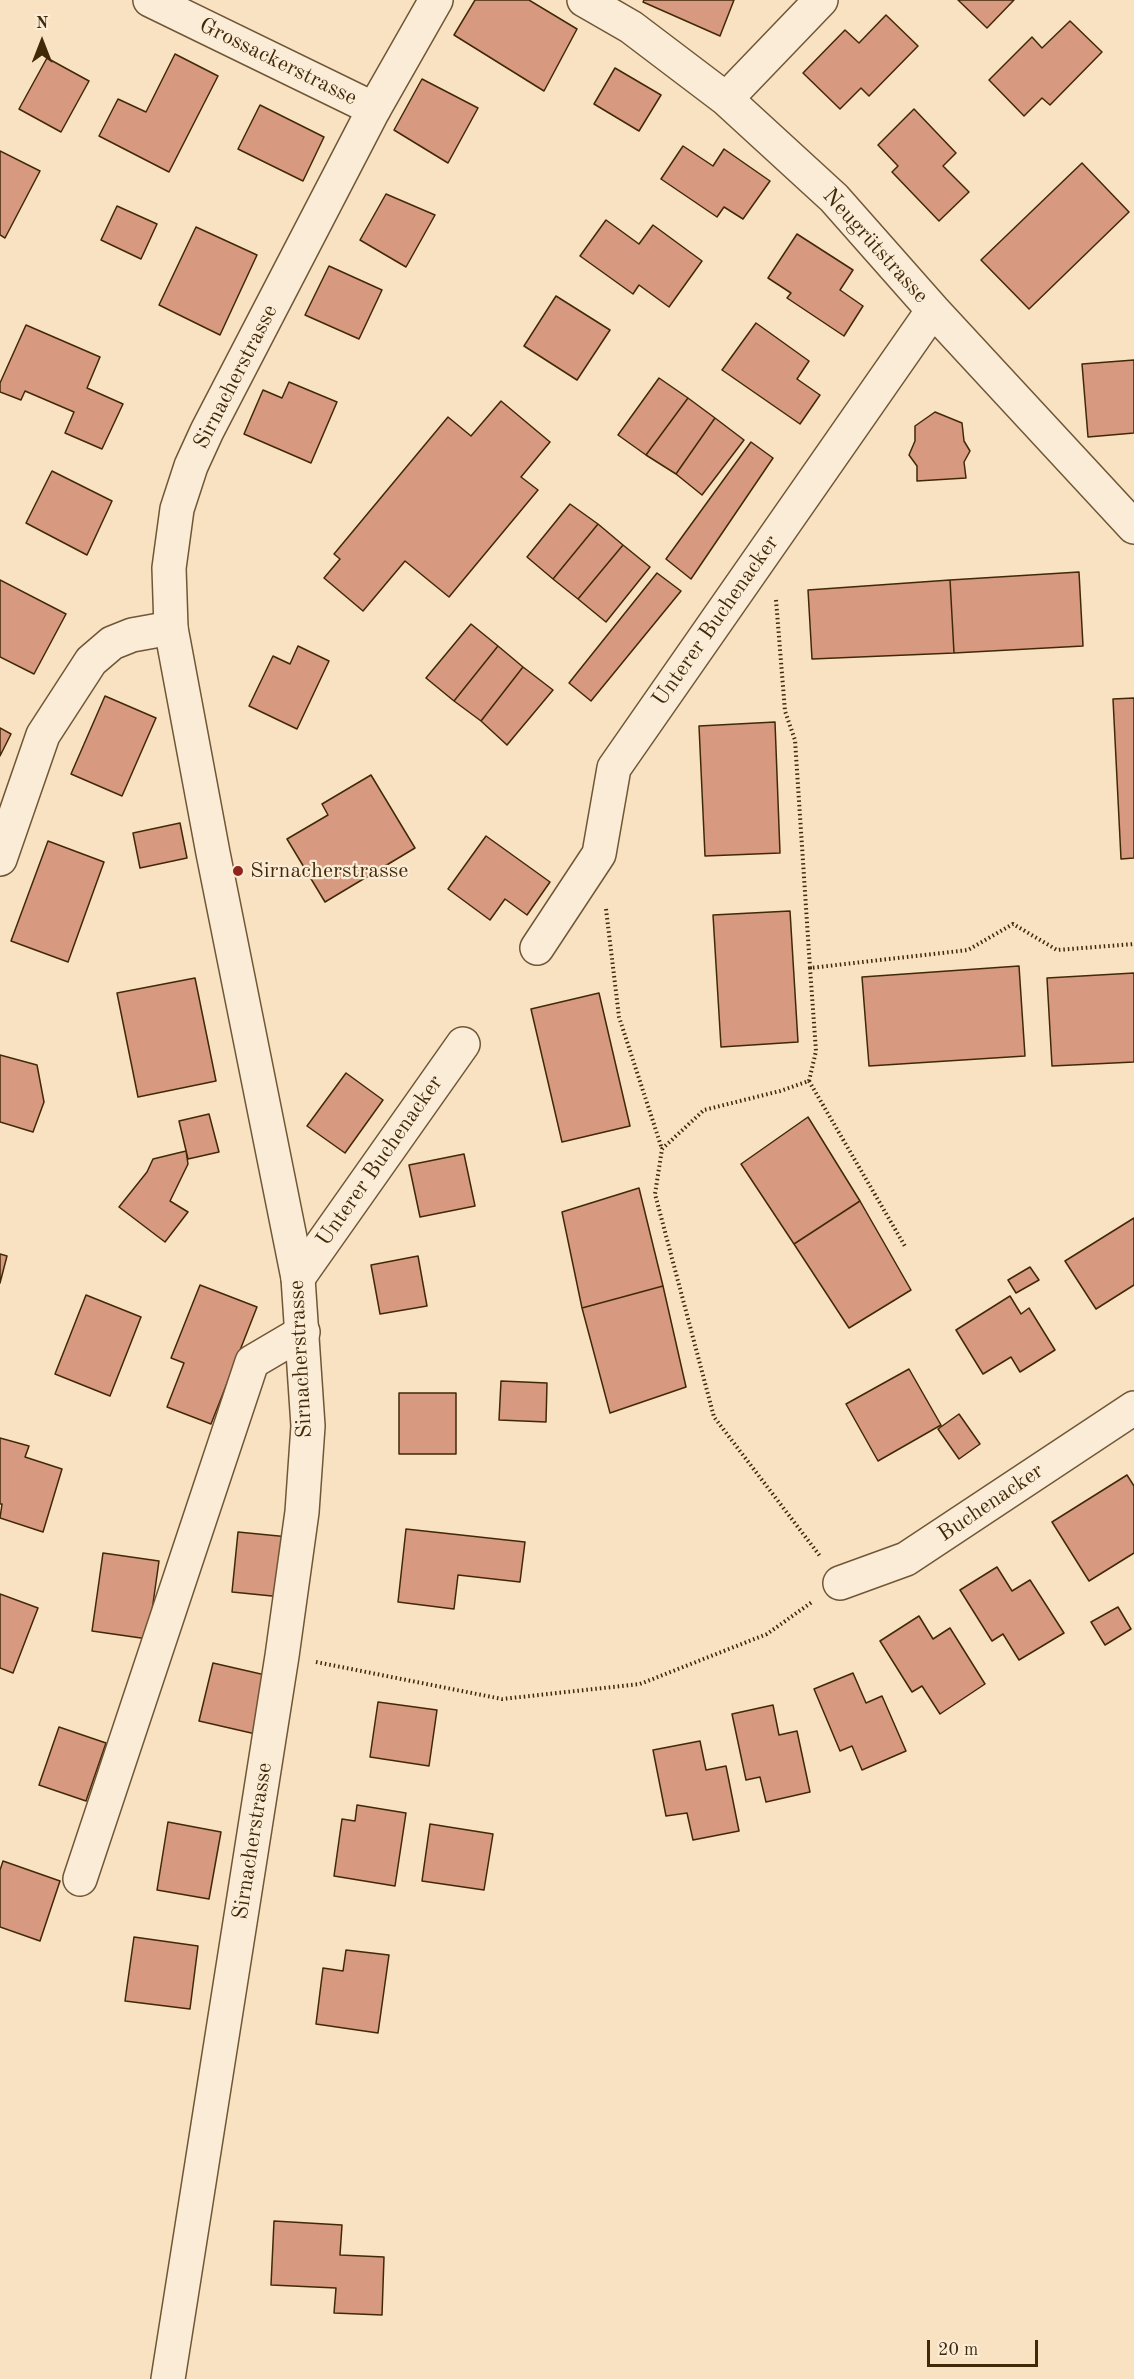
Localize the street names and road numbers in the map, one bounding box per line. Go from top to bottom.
street label: Grossackerstrasse [195,12,361,112]
street label: Neugrütstrasse [817,183,933,309]
street label: Sirnacherstrasse [188,300,284,454]
street label: Unterer Buchenacker [647,530,785,712]
street label: Unterer Buchenacker [311,1070,449,1252]
street label: Sirnacherstrasse [284,1279,318,1439]
street label: Buchenacker [933,1458,1049,1548]
street label: Sirnacherstrasse [228,1761,278,1921]

